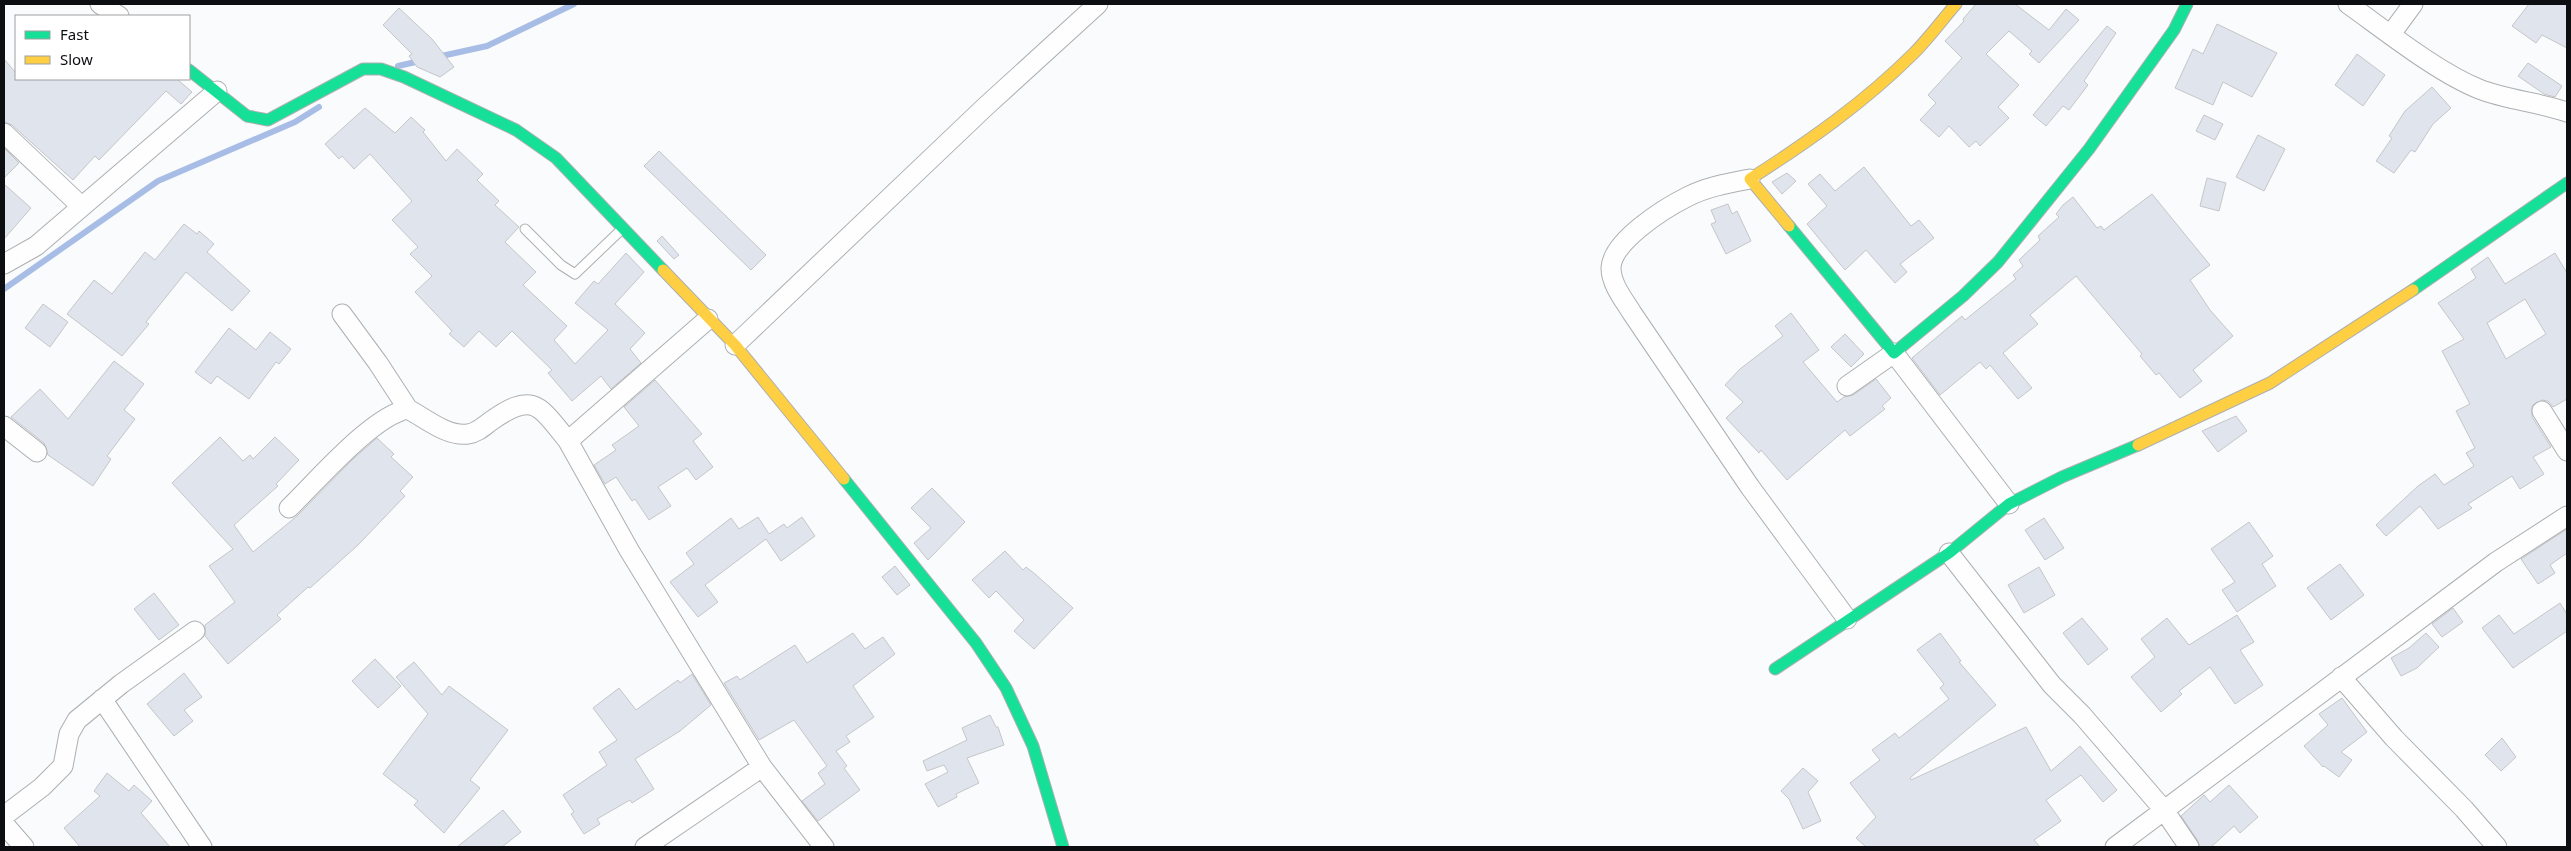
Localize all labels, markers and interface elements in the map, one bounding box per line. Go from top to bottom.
legend [15,15,190,80]
text: Fast [60,24,89,44]
text: Slow [60,49,93,69]

